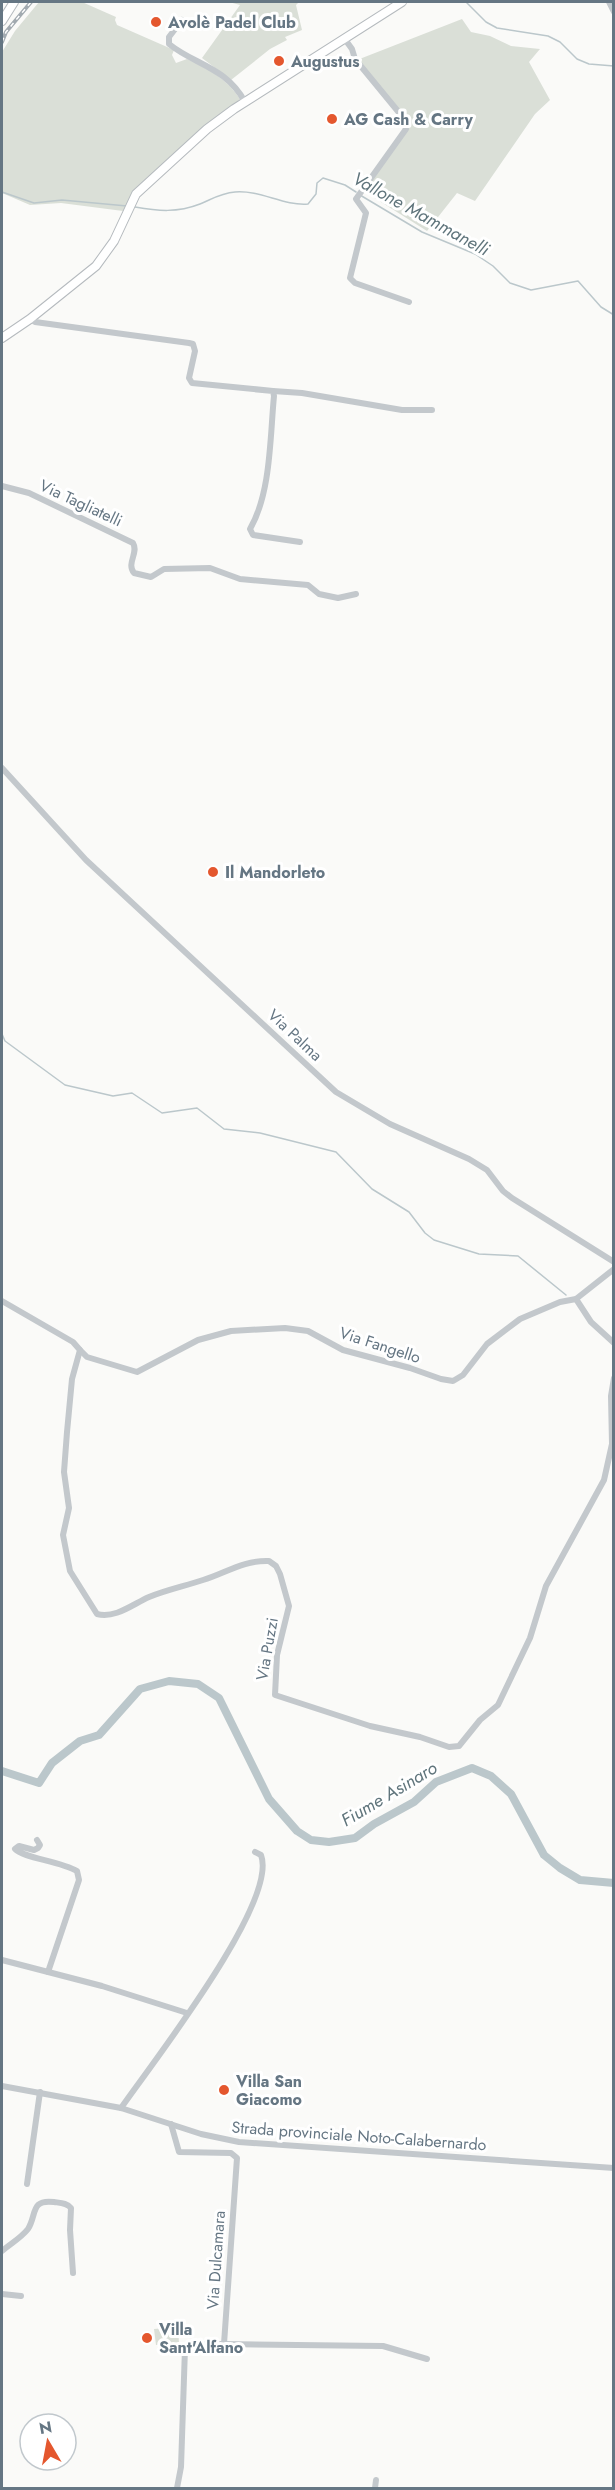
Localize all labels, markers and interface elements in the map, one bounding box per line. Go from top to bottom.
place label: Avolè Padel Club [167,11,296,34]
marker: Avolè Padel Club [149,15,163,29]
place label: Augustus [290,50,359,73]
marker: Augustus [272,54,286,68]
place label: AG Cash & Carry [343,108,473,131]
marker: AG Cash & Carry [325,112,339,126]
water label: Vallone Mammanelli [348,166,495,263]
street label: Via Tagliatelli [36,474,126,532]
place label: Il Mandorleto [225,861,325,884]
marker: Il Mandorleto [206,865,220,879]
street label: Via Palma [263,1004,327,1066]
street label: Via Fangello [336,1321,424,1369]
street label: Via Puzzi [250,1616,284,1682]
water label: Fiume Asinaro [336,1755,442,1833]
place label: Villa San Giacomo [235,2070,302,2111]
marker: Villa San Giacomo [217,2083,231,2097]
street label: Strada provinciale Noto-Calabernardo [231,2116,487,2156]
street label: Via Dulcamara [201,2210,231,2310]
place label: Villa Sant'Alfano [158,2318,243,2359]
marker: Villa Sant'Alfano [140,2331,154,2345]
north arrow [18,2412,78,2472]
text: N [37,2415,54,2440]

